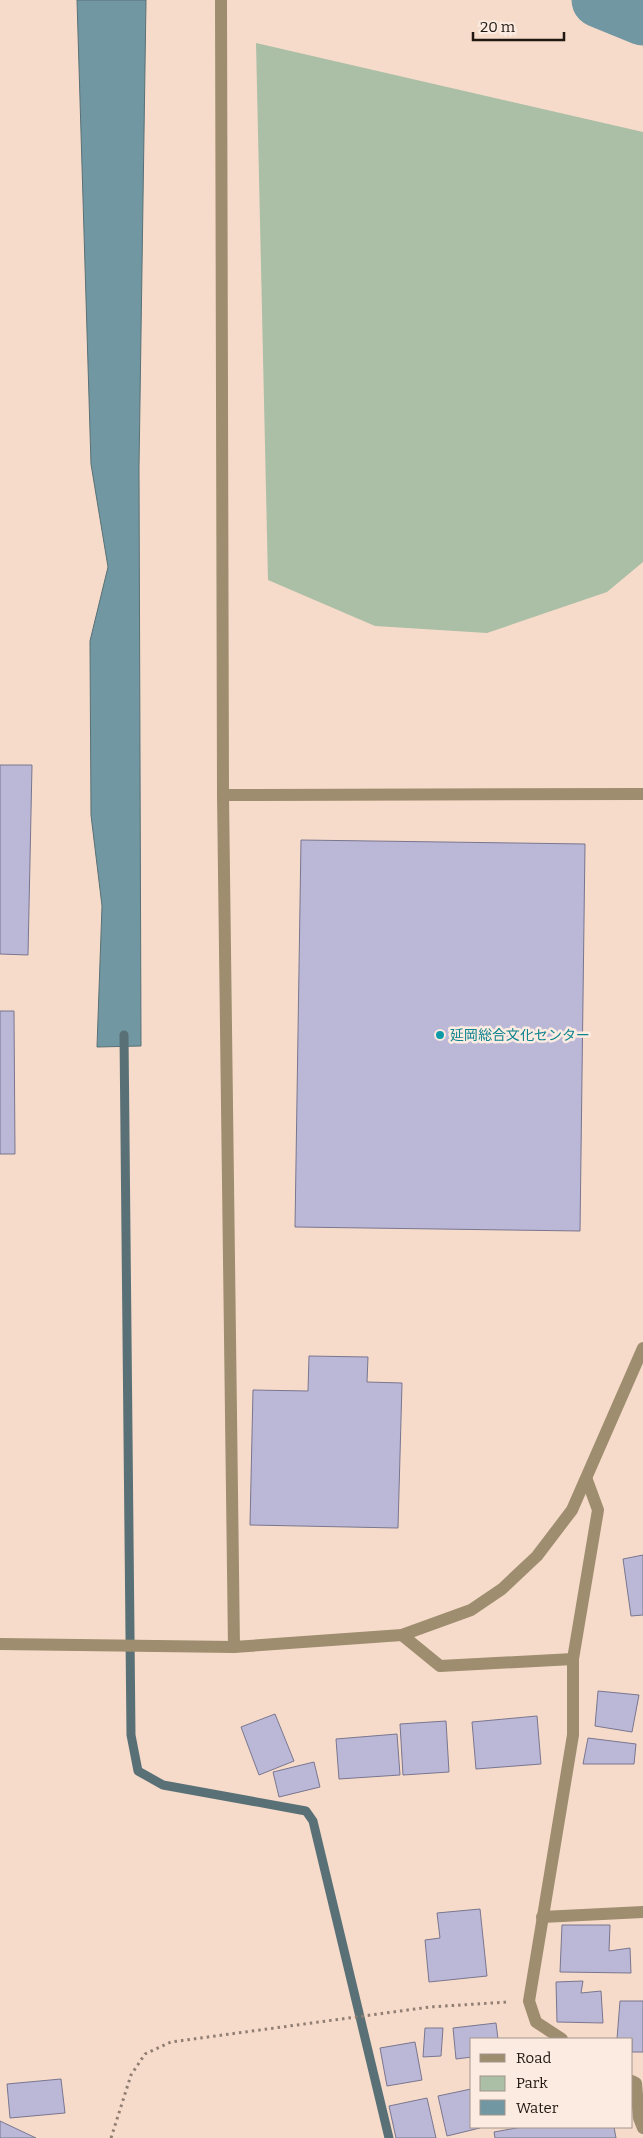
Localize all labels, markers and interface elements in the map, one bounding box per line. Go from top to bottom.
scale bar [473,10,564,42]
text: 20 m [480,18,516,36]
place label: 延岡総合文化センター [450,1027,590,1044]
marker: 延岡総合文化センター [434,1029,446,1041]
legend [470,2038,633,2128]
text: Road [516,2049,551,2067]
text: Park [516,2074,548,2092]
text: Water [516,2099,559,2117]

